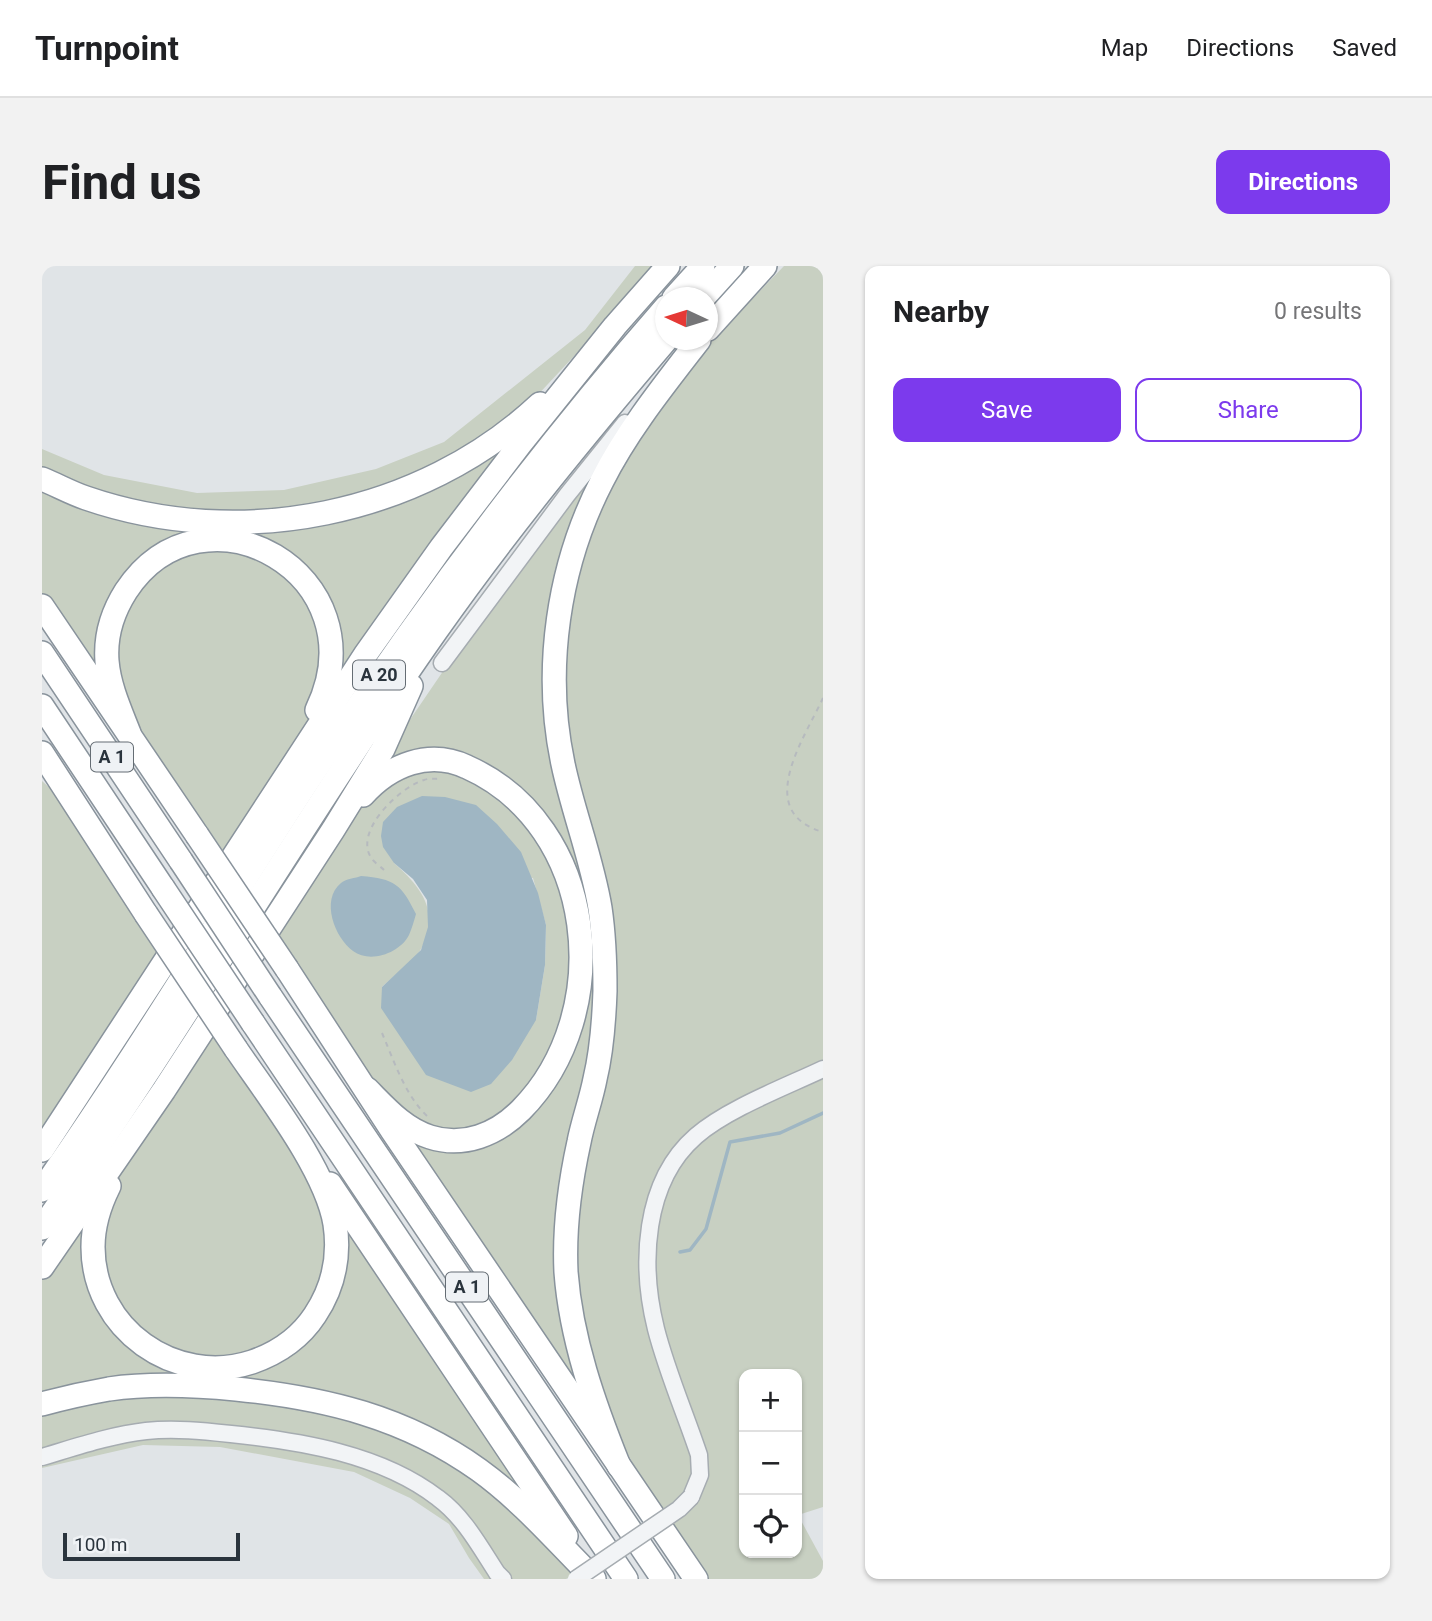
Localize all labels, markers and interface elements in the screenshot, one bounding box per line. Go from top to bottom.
text: Turnpoint [35,29,179,68]
text: Map [1101,34,1148,62]
text: Directions [1186,34,1294,62]
text: Saved [1332,34,1397,62]
button: Directions [1216,150,1390,214]
text: Find us [42,154,202,211]
north arrow [655,287,718,350]
text: Nearby [893,294,989,329]
text: 0 results [1274,298,1362,325]
button: Save [893,378,1121,442]
button: Share [1135,378,1362,442]
road number: A 20 [353,660,405,690]
road number: A 1 [91,742,133,771]
road number: A 1 [446,1272,488,1302]
map controls [739,1369,802,1558]
button: + [739,1369,802,1432]
button: − [739,1432,802,1495]
button: locate [739,1495,802,1558]
scale bar [63,1530,240,1562]
text: 100 m [74,1533,127,1556]

